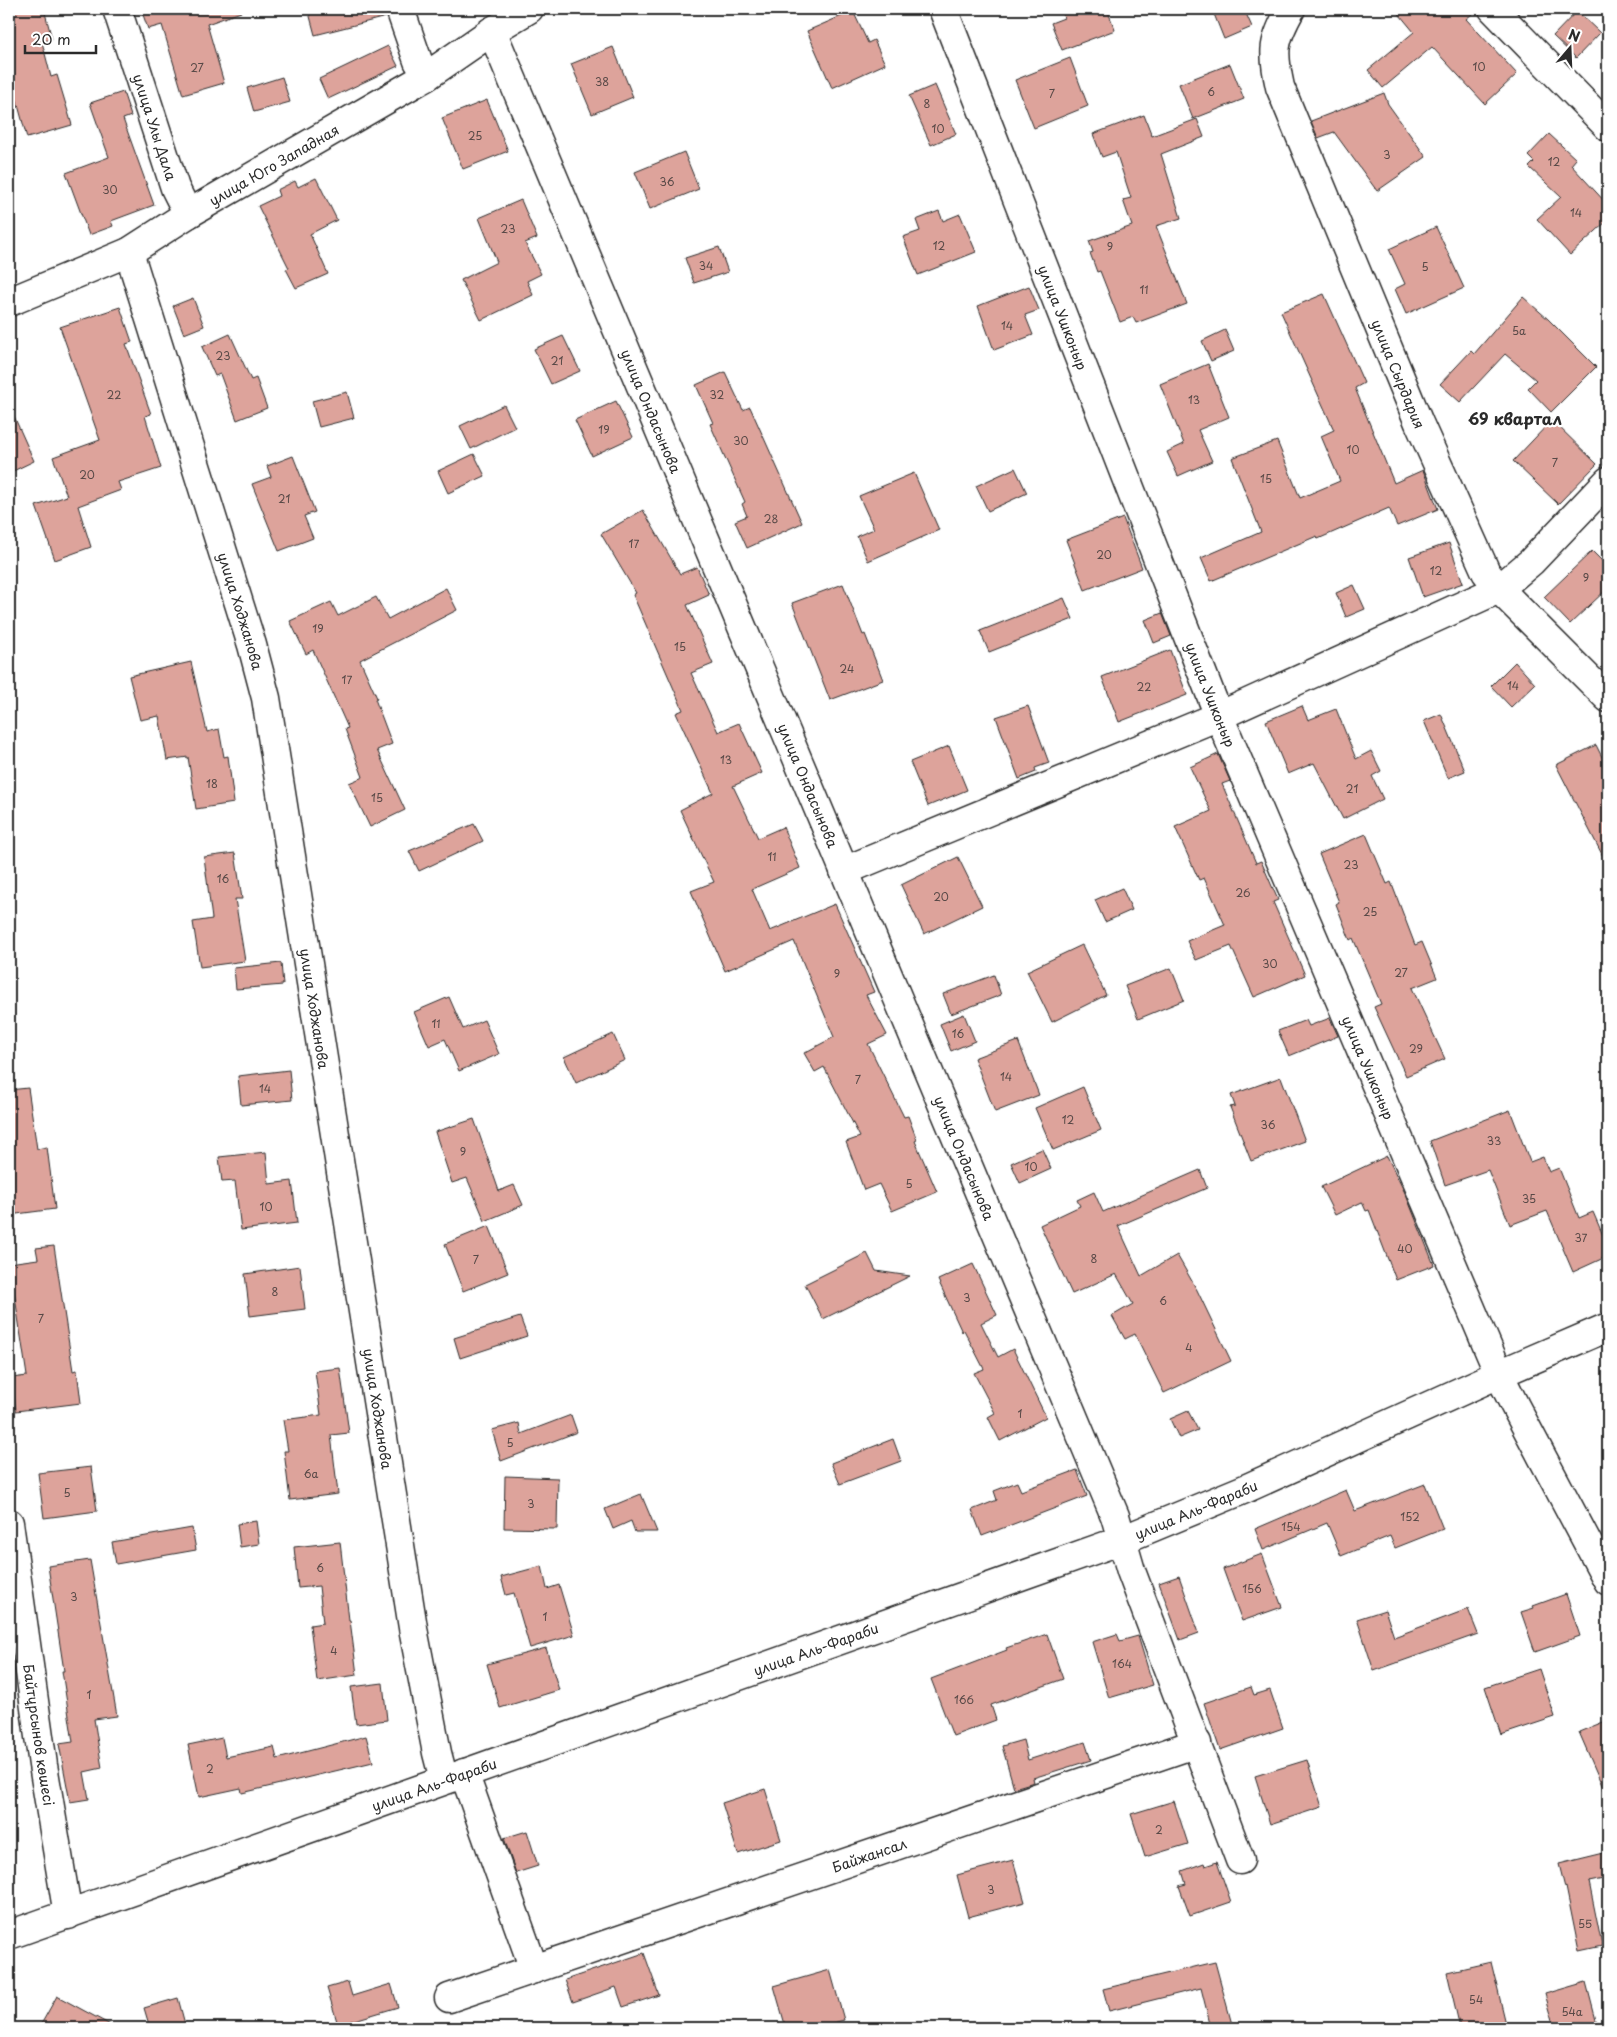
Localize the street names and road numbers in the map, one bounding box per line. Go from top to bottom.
street label: улица Улы Дала [128,71,182,183]
street label: улица Юго Западная [205,119,342,210]
street label: улица Ушконыр [1033,262,1093,373]
street label: улица Сырдария [1367,316,1431,432]
street label: улица Ондасынова [616,346,687,477]
street label: улица Ходжанова [213,549,269,672]
street label: улица Ушконыр [1181,639,1241,750]
street label: улица Ондасынова [773,720,844,851]
street label: улица Ходжанова [295,947,335,1071]
street label: улица Ушконыр [1337,1012,1400,1123]
street label: улица Ондасынова [929,1092,1000,1223]
street label: улица Ходжанова [358,1347,398,1471]
street label: улица Аль-Фараби [1131,1474,1261,1544]
street label: улица Аль-Фараби [750,1617,881,1681]
street label: Байтұрсынов көшесі [18,1663,60,1807]
street label: улица Аль-Фараби [369,1752,500,1816]
street label: Байжансал [829,1832,909,1877]

